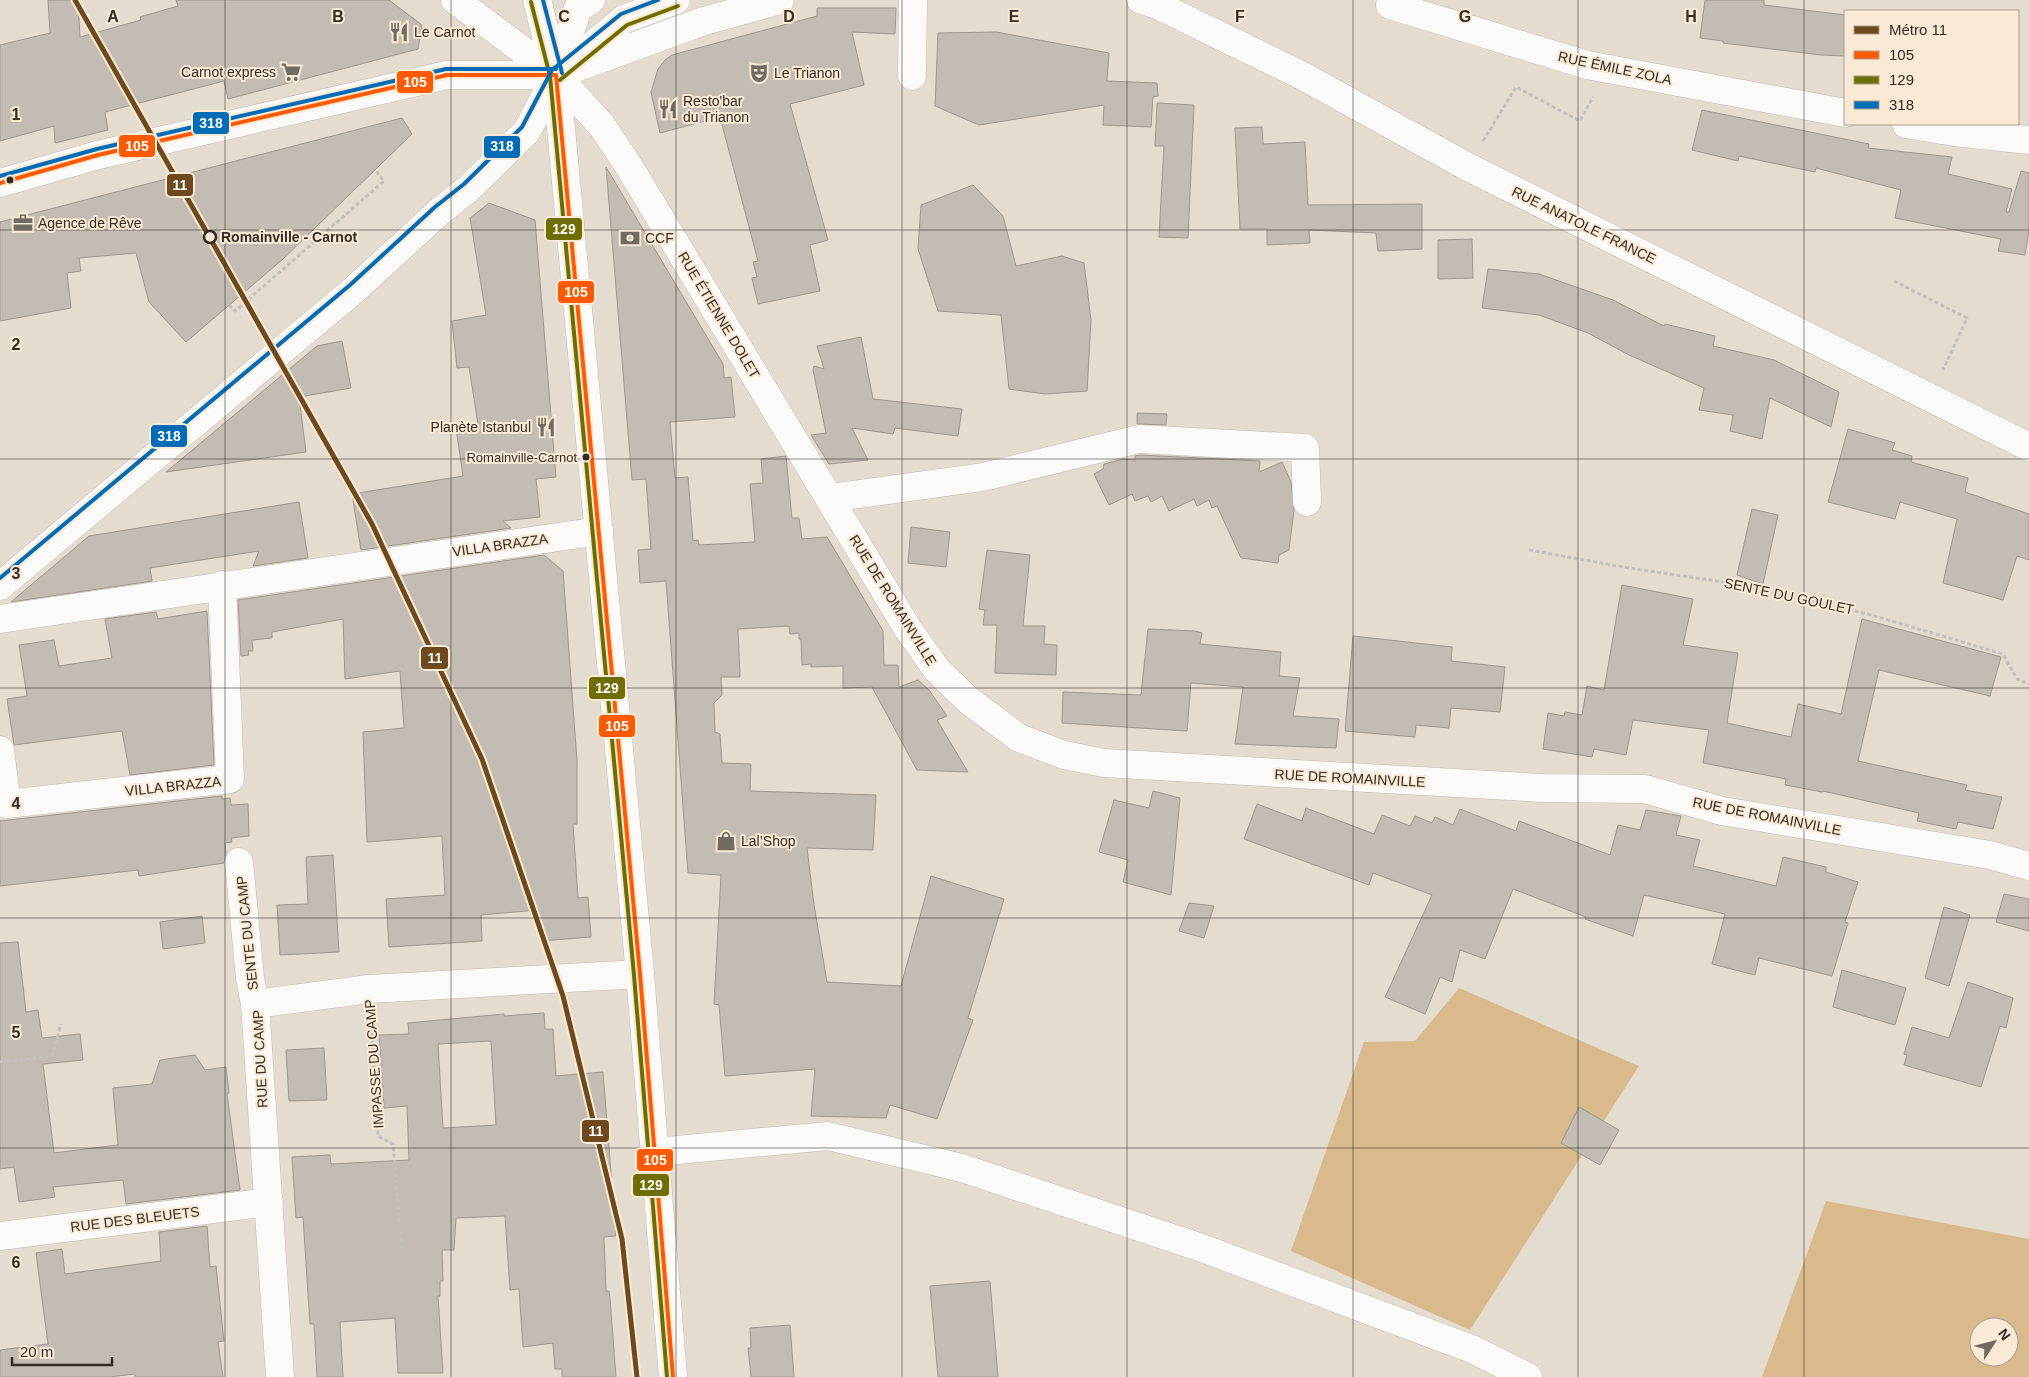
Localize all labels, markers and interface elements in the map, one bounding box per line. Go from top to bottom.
text: A [107,8,119,25]
text: B [332,8,344,25]
text: C [558,8,570,25]
text: D [783,8,795,25]
text: E [1009,8,1020,25]
text: F [1235,8,1245,25]
text: G [1459,8,1471,25]
text: H [1685,8,1697,25]
legend [1844,10,2019,125]
restaurant icon: Le Carnot [388,21,410,43]
text: Métro 11 [1889,21,1947,38]
place label: Le Carnot [414,24,476,40]
text: 105 [1889,46,1914,63]
street label: RUE ÉMILE ZOLA [1557,48,1674,88]
supermarket icon: Carnot express [280,61,302,83]
theatre icon: Le Trianon [748,62,770,84]
place label: Carnot express [181,64,276,80]
place label: Le Trianon [774,65,840,81]
line badge: 105 [396,70,434,94]
text: 129 [1889,71,1914,88]
text: 105 [403,74,427,90]
place label: Resto'bar du Trianon [683,93,749,125]
text: 318 [1889,96,1914,113]
restaurant icon: Resto'bar du Trianon [657,98,679,120]
text: 1 [12,106,21,123]
line badge: 318 [192,111,230,135]
text: 318 [199,115,223,131]
line badge: 105 [118,134,156,158]
line badge: 318 [483,135,521,159]
text: 105 [125,138,149,154]
text: 318 [490,138,514,154]
line badge: 11 [166,173,194,197]
unlabelled marker [5,175,15,185]
text: 11 [173,177,188,193]
street label: RUE ANATOLE FRANCE [1509,183,1659,267]
office icon: Agence de Rêve [12,212,34,234]
place label: Agence de Rêve [38,215,142,231]
line badge: 129 [545,217,583,241]
text: 129 [552,221,576,237]
bank icon: CCF [619,227,641,249]
place label: Romainville - Carnot [221,229,357,245]
marker: Romainville - Carnot [203,230,217,244]
place label: CCF [645,230,674,246]
street label: RUE ÉTIENNE DOLET [675,249,763,382]
line badge: 105 [557,280,595,304]
text: 105 [564,284,588,300]
text: 2 [12,336,21,353]
restaurant icon: Planète Istanbul [535,416,557,438]
place label: Planète Istanbul [431,419,531,435]
line badge: 318 [150,424,188,448]
text: 318 [157,428,181,444]
place label: Romainville-Carnot [466,450,577,465]
marker: Romainville-Carnot [581,452,591,462]
street label: VILLA BRAZZA [451,530,550,560]
street label: RUE DE ROMAINVILLE [846,532,940,668]
text: 3 [12,565,21,582]
street label: SENTE DU GOULET [1723,574,1856,618]
line badge: 11 [420,646,449,670]
text: 11 [428,650,443,666]
line badge: 129 [588,676,626,700]
text: 129 [595,680,619,696]
line badge: 105 [598,714,636,738]
text: 105 [605,718,629,734]
street label: RUE DE ROMAINVILLE [1274,766,1426,790]
street label: VILLA BRAZZA [124,773,222,799]
street label: RUE DE ROMAINVILLE [1691,794,1843,838]
text: 4 [12,795,21,812]
shop icon: Lal’Shop [715,830,737,852]
place label: Lal’Shop [741,833,796,849]
street label: SENTE DU CAMP [233,875,261,991]
street label: IMPASSE DU CAMP [361,999,387,1129]
street label: RUE DU CAMP [249,1010,271,1108]
text: 5 [12,1024,21,1041]
line badge: 11 [581,1119,610,1143]
text: 11 [589,1123,604,1139]
line badge: 105 [636,1148,674,1172]
text: 105 [643,1152,667,1168]
line badge: 129 [632,1173,670,1197]
text: 129 [639,1177,663,1193]
street label: RUE DES BLEUETS [70,1203,200,1235]
text: 6 [12,1254,21,1271]
north arrow [1969,1317,2019,1367]
text: N [1995,1326,2014,1343]
scale bar [12,1334,112,1366]
text: 20 m [20,1343,53,1360]

